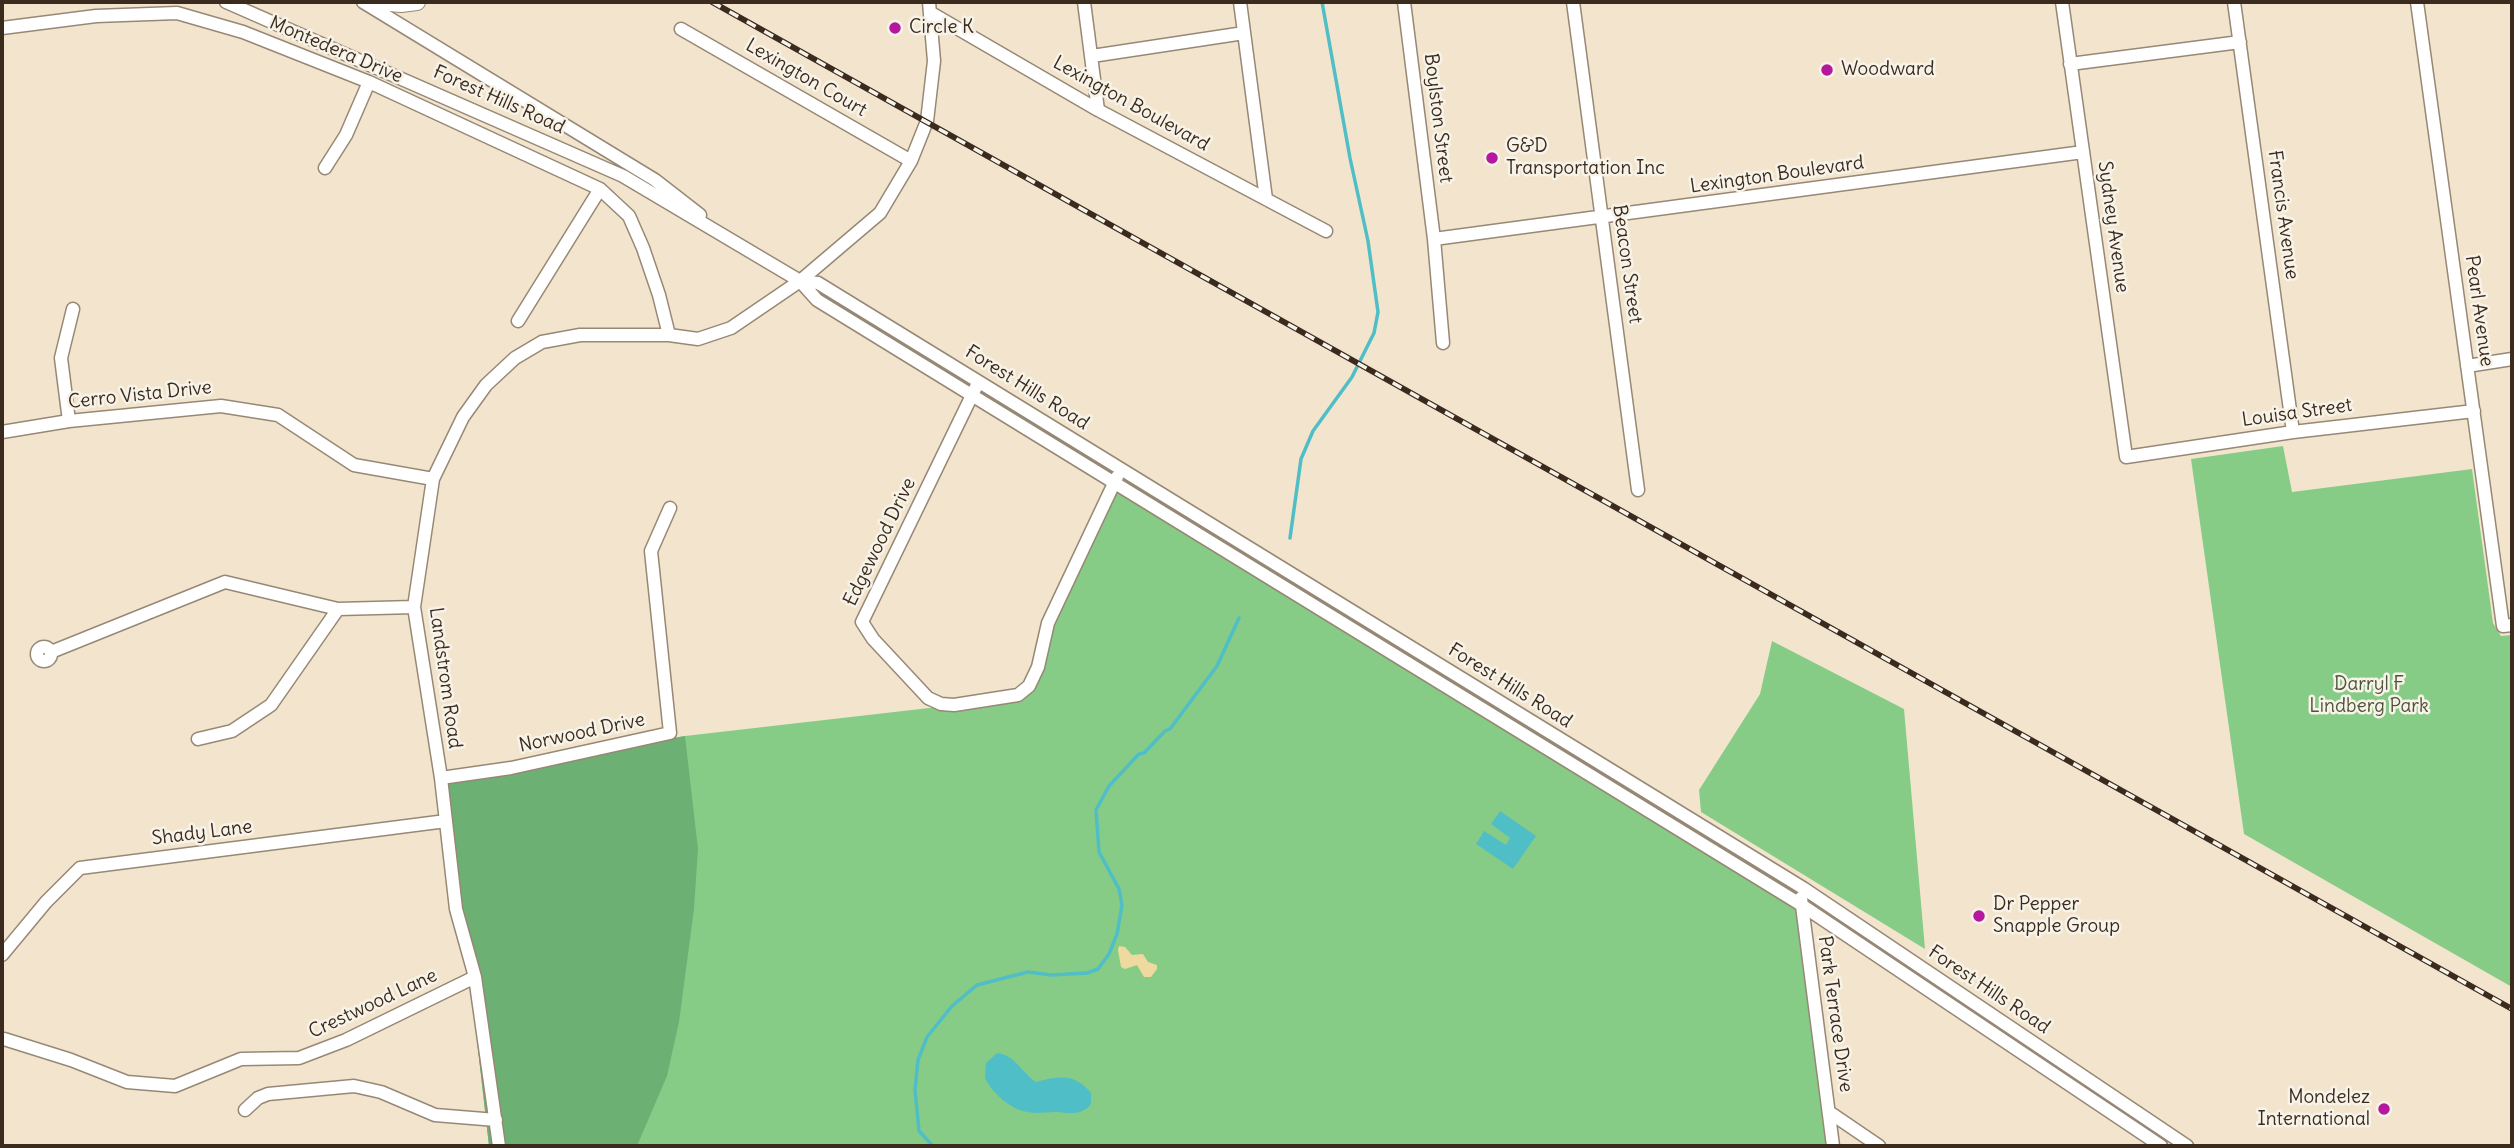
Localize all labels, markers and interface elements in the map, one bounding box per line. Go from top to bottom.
street label: Montedera Drive [266,12,406,88]
place label: Circle K [909,17,974,39]
marker: Circle K [887,20,903,36]
street label: Lexington Court [741,34,871,122]
street label: Lexington Boulevard [1049,52,1213,156]
street label: Boylston Street [1419,52,1457,184]
place label: Woodward [1841,59,1935,81]
street label: Forest Hills Road [430,61,568,139]
marker: Woodward [1819,62,1835,78]
place label: G&D Transportation Inc [1506,136,1665,180]
street label: Francis Avenue [2263,149,2303,281]
marker: G&D Transportation Inc [1484,150,1500,166]
street label: Lexington Boulevard [1689,152,1865,198]
street label: Sydney Avenue [2092,160,2134,294]
street label: Beacon Street [1607,203,1647,325]
street label: Pearl Avenue [2460,254,2498,368]
street label: Forest Hills Road [961,341,1093,435]
street label: Cerro Vista Drive [67,376,213,414]
street label: Louisa Street [2241,394,2353,432]
street label: Edgewood Drive [839,474,921,610]
street label: Landstrom Road [424,606,466,750]
street label: Forest Hills Road [1444,639,1576,733]
park label: Darryl F Lindberg Park [2309,674,2429,718]
street label: Norwood Drive [517,709,647,757]
street label: Shady Lane [150,816,254,850]
place label: Dr Pepper Snapple Group [1993,894,2120,938]
marker: Dr Pepper Snapple Group [1971,908,1987,924]
street label: Park Terrace Drive [1813,934,1857,1094]
street label: Forest Hills Road [1924,941,2054,1039]
street label: Crestwood Lane [305,964,441,1044]
place label: Mondelez International [2258,1087,2370,1131]
marker: Mondelez International [2376,1101,2392,1117]

